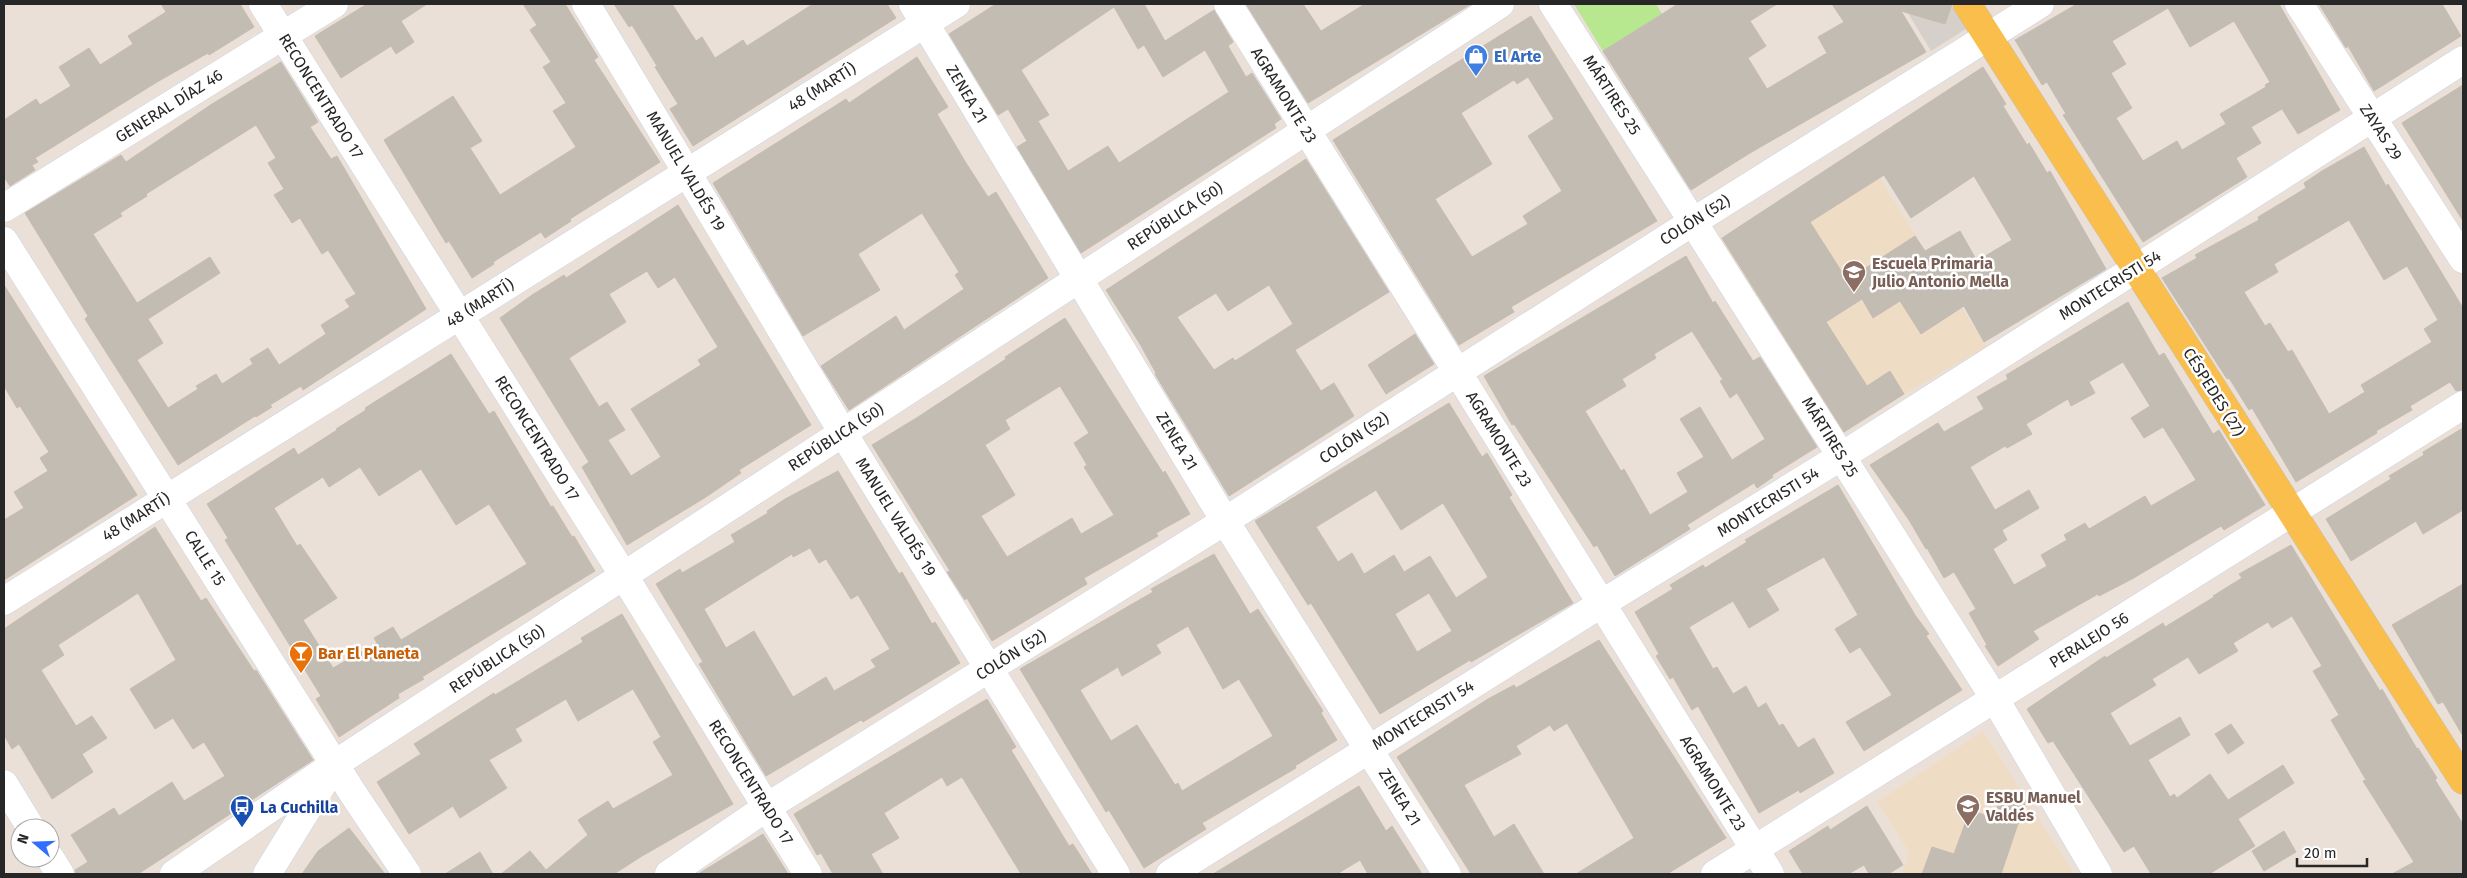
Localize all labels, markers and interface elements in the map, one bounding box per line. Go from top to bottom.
street label: RECONCENTRADO 17 [275,30,367,162]
shop icon: El Arte [1463,43,1489,77]
street label: AGRAMONTE 23 [1247,44,1321,146]
place label: El Arte [1494,47,1542,66]
street label: MÁRTIRES 25 [1579,51,1646,138]
street label: 48 (MARTÍ) [784,58,860,115]
street label: ZENEA 21 [942,62,992,126]
street label: GENERAL DÍAZ 46 [111,64,226,147]
street label: ZAYAS 29 [2356,100,2406,164]
street label: MANUEL VALDÉS 19 [643,107,730,234]
street label: REPÚBLICA (50) [1123,177,1226,254]
street label: COLÓN (52) [1656,190,1734,249]
street label: MONTECRISTI 54 [2056,246,2165,324]
place label: Escuela Primaria Julio Antonio Mella [1871,254,2009,291]
school or university icon: Escuela Primaria Julio Antonio Mella [1841,259,1867,293]
street label: 48 (MARTÍ) [442,274,518,331]
street label: CÉSPEDES (27) [2179,344,2250,440]
street label: RECONCENTRADO 17 [491,372,583,504]
street label: AGRAMONTE 23 [1462,388,1536,490]
street label: MÁRTIRES 25 [1798,393,1863,481]
street label: REPÚBLICA (50) [784,398,887,475]
street label: COLÓN (52) [1315,408,1392,468]
street label: ZENEA 21 [1152,409,1202,473]
street label: MANUEL VALDÉS 19 [852,453,941,580]
street label: MONTECRISTI 54 [1714,463,1823,541]
street label: 48 (MARTÍ) [98,488,174,545]
street label: CALLE 15 [181,527,229,589]
street label: PERALEJO 56 [2046,608,2132,672]
street label: REPÚBLICA (50) [445,620,548,697]
street label: COLÓN (52) [972,625,1050,684]
bar icon: Bar El Planeta [288,640,314,674]
place label: Bar El Planeta [318,644,420,663]
street label: MONTECRISTI 54 [1369,676,1478,754]
street label: RECONCENTRADO 17 [705,716,797,848]
street label: AGRAMONTE 23 [1676,732,1750,834]
street label: ZENEA 21 [1375,765,1425,829]
place label: ESBU Manuel Valdés [1985,788,2081,825]
school or university icon: ESBU Manuel Valdés [1955,793,1981,827]
bus stop icon: La Cuchilla [229,794,255,828]
place label: La Cuchilla [260,798,339,817]
north arrow [10,818,60,868]
text: N [14,832,33,846]
scale bar [2297,836,2367,868]
text: 20 m [2304,844,2337,862]

